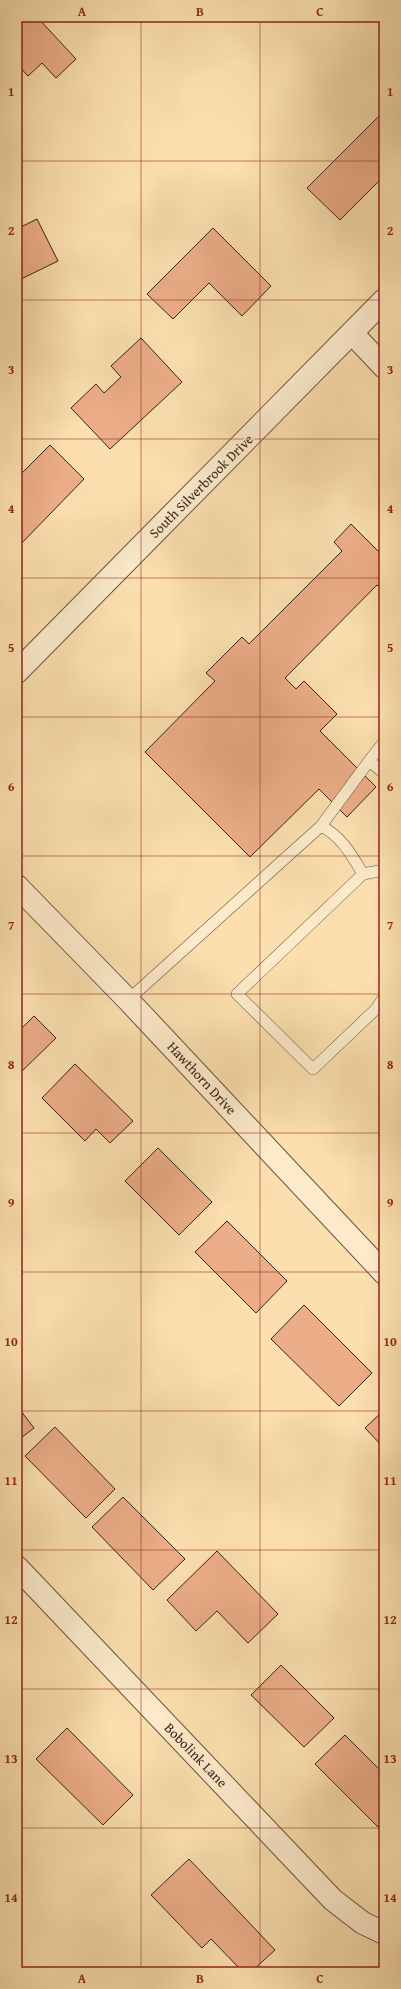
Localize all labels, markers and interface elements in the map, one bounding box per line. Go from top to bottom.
text: A [78,2,87,21]
text: B [196,2,204,21]
text: C [316,2,324,21]
text: 1 [8,82,14,101]
text: 1 [387,82,393,101]
text: 2 [8,221,15,240]
text: 2 [387,221,394,240]
text: 3 [8,360,14,379]
text: 3 [387,360,393,379]
street label: South Silverbrook Drive [144,429,258,543]
text: 4 [8,499,15,518]
text: 4 [387,499,394,518]
text: 5 [8,638,15,657]
text: 5 [387,638,394,657]
text: 6 [8,777,15,796]
text: 6 [387,777,394,796]
text: 7 [8,916,15,935]
text: 7 [387,916,394,935]
street label: Hawthorn Drive [163,1037,242,1119]
text: 8 [8,1055,15,1074]
text: 8 [387,1055,394,1074]
text: 9 [8,1193,15,1212]
text: 9 [387,1193,394,1212]
text: 10 [4,1332,18,1351]
text: 10 [383,1332,397,1351]
text: 11 [4,1471,18,1490]
text: 11 [383,1471,397,1490]
text: 12 [4,1610,18,1629]
text: 12 [383,1610,397,1629]
street label: Bobolink Lane [160,1718,232,1792]
text: 13 [4,1749,18,1768]
text: 13 [383,1749,397,1768]
text: 14 [4,1888,18,1907]
text: 14 [383,1888,397,1907]
text: A [78,1969,87,1988]
text: B [196,1969,204,1988]
text: C [316,1969,324,1988]

